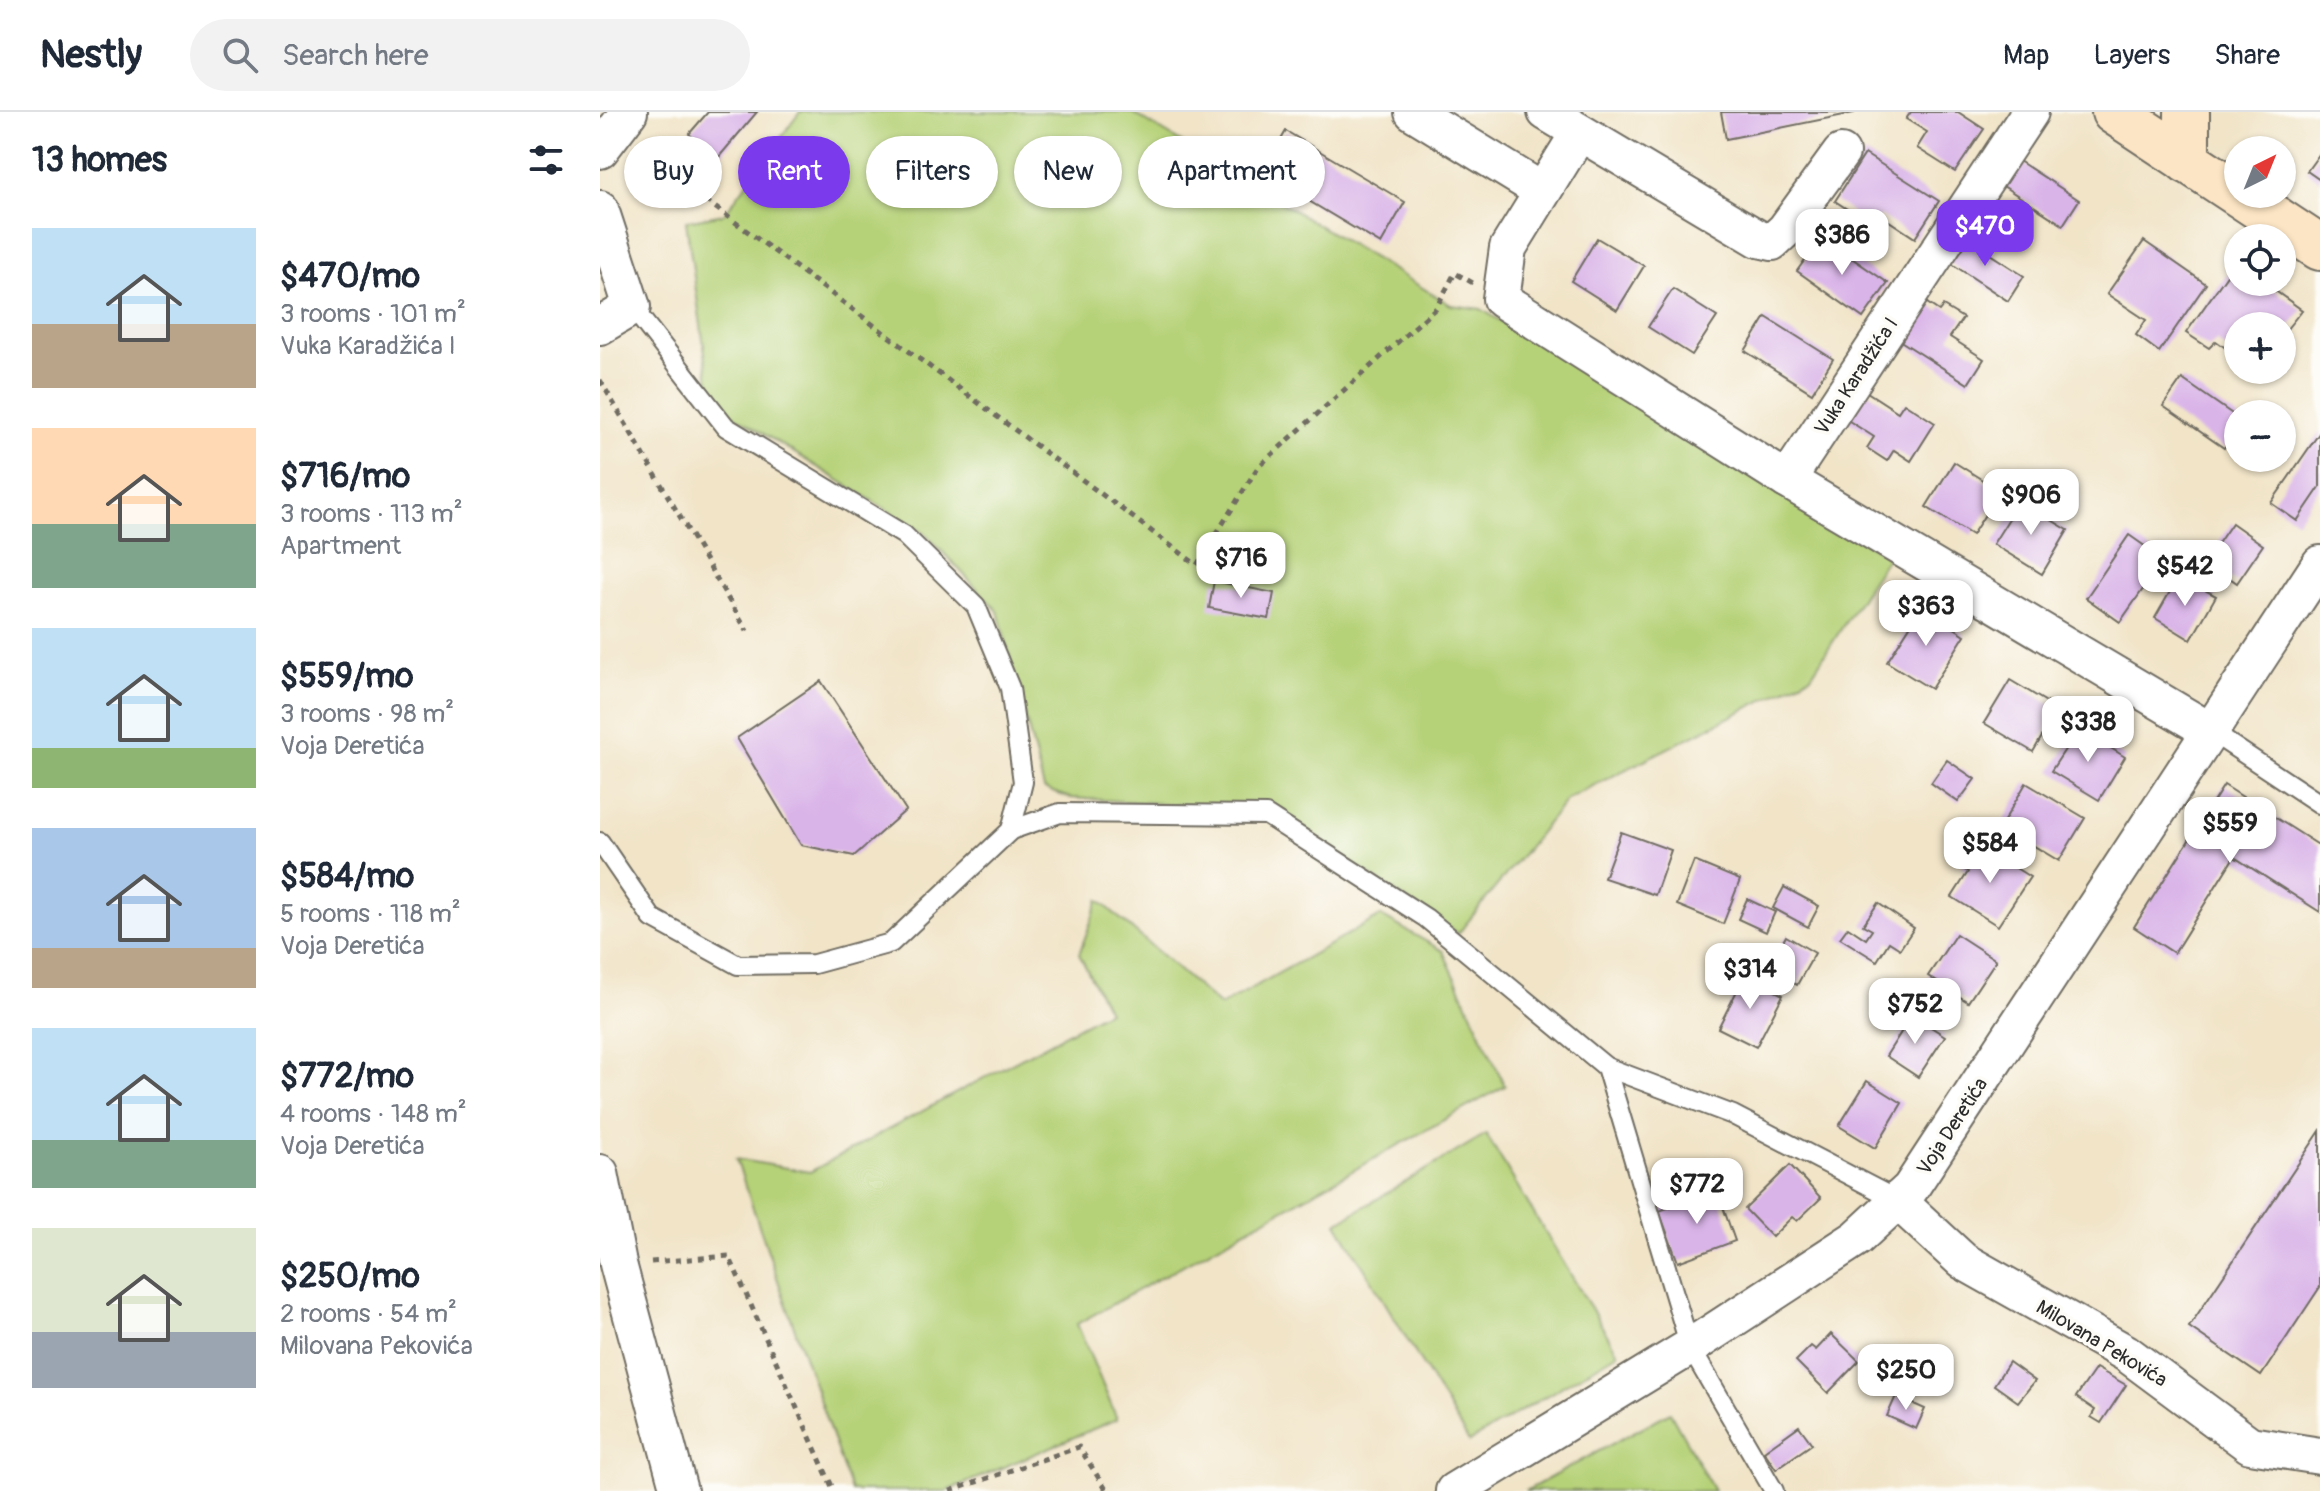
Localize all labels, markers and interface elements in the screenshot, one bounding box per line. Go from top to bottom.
search box [190,19,750,91]
text: Nestly [40,31,142,79]
icon: search [218,33,262,77]
text: Search here [282,37,429,74]
text: Map [2003,38,2049,73]
text: Layers [2093,38,2170,73]
text: Share [2214,38,2280,73]
chip: Buy [624,136,722,208]
chip: Rent [738,136,850,208]
chip: Filters [866,136,998,208]
chip: New [1014,136,1122,208]
chip: Apartment [1138,136,1325,208]
north arrow [2224,136,2296,208]
map controls [2224,136,2296,472]
icon: filters [524,138,568,182]
text: 13 homes [32,139,167,182]
pin: $470 [1938,200,2032,268]
pin: $386 [1795,209,1889,277]
text: $470 [1955,210,2015,242]
text: $386 [1814,219,1870,251]
button: locate [2224,224,2296,296]
text: $470/mo [280,255,420,298]
icon: home [96,260,192,356]
text: 3 rooms · 101 m² [280,298,466,330]
button: + [2224,312,2296,384]
street label: Vuka Karadžića I [1809,313,1904,440]
text: Vuka Karadžića I [280,330,456,362]
button: − [2224,400,2296,472]
text: $716/mo [280,455,410,498]
icon: home [96,460,192,556]
pin: $906 [1984,469,2078,537]
text: $906 [2001,479,2061,511]
text: 3 rooms · 113 m² [280,498,463,530]
text: Apartment [280,530,401,562]
pin: $716 [1194,532,1288,600]
pin: $542 [2138,540,2232,608]
text: $716 [1214,542,1268,574]
text: $542 [2156,550,2214,582]
pin: $363 [1879,580,1973,648]
text: $363 [1897,590,1955,622]
text: $559/mo [280,655,413,698]
icon: home [96,660,192,756]
pin: $338 [2041,696,2135,764]
text: 3 rooms · 98 m² [280,698,454,730]
text: $338 [2060,706,2116,738]
text: Voja Deretića [280,730,425,762]
pin: $559 [2183,797,2277,865]
text: $559 [2202,807,2258,839]
pin: $584 [1943,817,2037,885]
text: $584 [1962,827,2018,859]
text: $584/mo [280,855,414,898]
icon: home [96,860,192,956]
text: 5 rooms · 118 m² [280,898,461,930]
text: Voja Deretića [280,930,425,962]
pin: $314 [1703,943,1797,1011]
text: $314 [1723,953,1777,985]
pin: $752 [1868,978,1962,1046]
text: $752 [1887,988,1943,1020]
text: $772/mo [280,1055,414,1098]
icon: home [96,1060,192,1156]
street label: Voja Deretića [1912,1073,1993,1180]
text: 4 rooms · 148 m² [280,1098,467,1130]
text: Voja Deretića [280,1130,425,1162]
pin: $772 [1650,1158,1744,1226]
text: $772 [1669,1168,1725,1200]
text: $250/mo [280,1255,420,1298]
icon: home [96,1260,192,1356]
street label: Milovana Pekovića [2032,1295,2172,1392]
text: 2 rooms · 54 m² [280,1298,457,1330]
text: Milovana Pekovića [280,1330,473,1362]
pin: $250 [1859,1344,1953,1412]
text: $250 [1876,1354,1936,1386]

